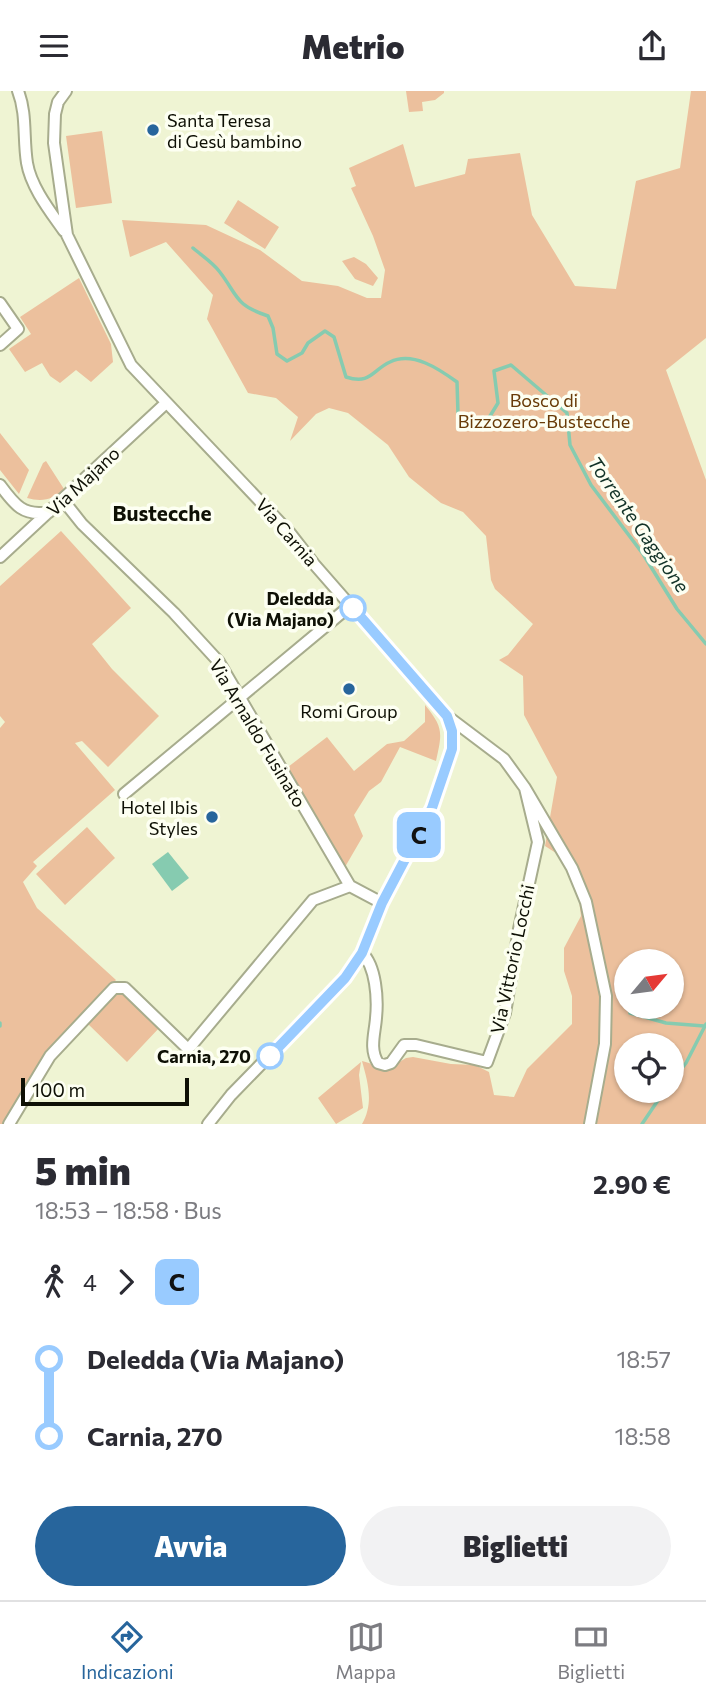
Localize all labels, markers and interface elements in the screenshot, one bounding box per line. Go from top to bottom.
text: Metrio [301,26,405,66]
icon: menu [35,27,73,65]
icon: share [633,27,671,65]
place label: Santa Teresa di Gesù bambino [167,109,302,152]
marker: Santa Teresa di Gesù bambino [145,122,161,138]
park label: Bosco di Bizzozero-Bustecche [458,389,630,432]
street label: Via Majano [42,442,124,520]
water label: Torrente Gaggione [583,452,695,596]
street label: Via Carnia [251,493,323,571]
district label: Bustecche [113,500,211,525]
place label: Deledda (Via Majano) [227,587,334,630]
marker: Deledda (Via Majano) [340,595,366,621]
street label: Via Arnaldo Fusinato [205,655,311,811]
marker: Romi Group [341,681,357,697]
place label: Romi Group [300,700,398,722]
place label: Hotel Ibis Styles [121,796,198,839]
marker: Hotel Ibis Styles [204,809,220,825]
line badge: C [396,812,442,858]
text: C [411,820,427,849]
street label: Via Vittorio Locchi [485,882,539,1036]
north arrow [614,949,684,1019]
map controls [614,949,684,1103]
button: locate [614,1033,684,1103]
marker: Carnia, 270 [257,1043,283,1069]
place label: Carnia, 270 [157,1045,251,1067]
scale bar [21,1075,189,1107]
text: 100 m [32,1078,85,1101]
text: 5 min [35,1146,131,1193]
text: 2.90 € [593,1168,671,1199]
text: 18:53 – 18:58 · Bus [35,1196,222,1224]
icon: walk [35,1263,73,1301]
icon: forward [107,1263,145,1301]
text: C [169,1267,185,1296]
text: 4 [83,1268,97,1296]
text: Deledda (Via Majano) [87,1343,344,1374]
text: 18:57 [616,1345,671,1373]
text: Carnia, 270 [87,1420,223,1451]
text: 18:58 [615,1422,671,1450]
button: Avvia [35,1506,346,1586]
button: Biglietti [360,1506,671,1586]
tab: Indicazioni [81,1618,174,1683]
tab: Mappa [335,1618,396,1683]
tab: Biglietti [558,1618,625,1683]

